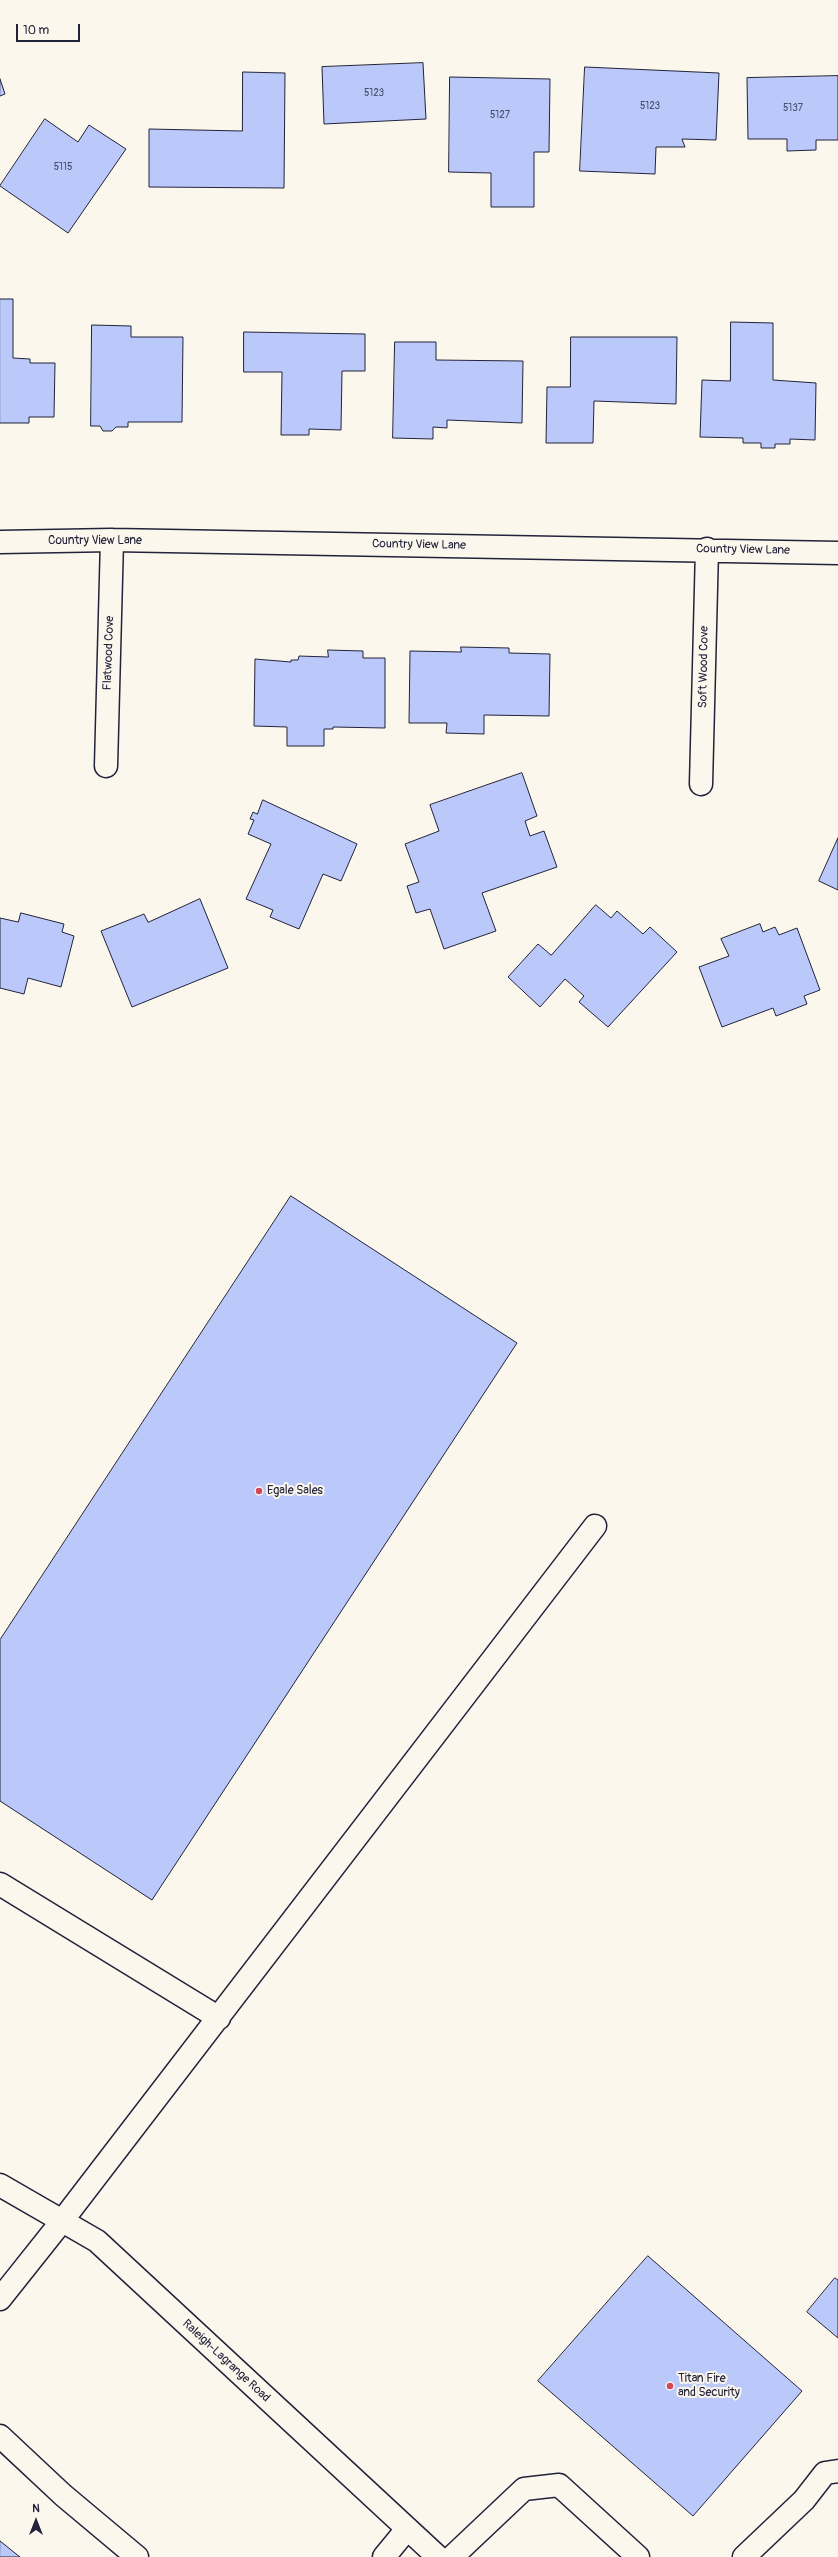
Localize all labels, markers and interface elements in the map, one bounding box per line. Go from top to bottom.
scale bar [18,16,82,42]
text: 10 m [23,23,49,38]
house number: 5123 [364,87,384,99]
house number: 5123 [640,100,660,112]
house number: 5137 [783,102,803,114]
house number: 5127 [490,109,510,121]
house number: 5115 [54,161,72,173]
street label: Country View Lane [48,534,142,548]
street label: Country View Lane [372,537,466,553]
street label: Country View Lane [696,542,790,558]
street label: Flatwood Cove [100,615,118,691]
street label: Soft Wood Cove [696,626,712,708]
place label: Egale Sales [267,1484,323,1498]
marker: Egale Sales [254,1486,264,1496]
street label: Raleigh-Lagrange Road [179,2317,273,2405]
place label: Titan Fire and Security [678,2372,740,2400]
marker: Titan Fire and Security [665,2381,675,2391]
north arrow [16,2501,56,2541]
text: N [32,2502,40,2515]

